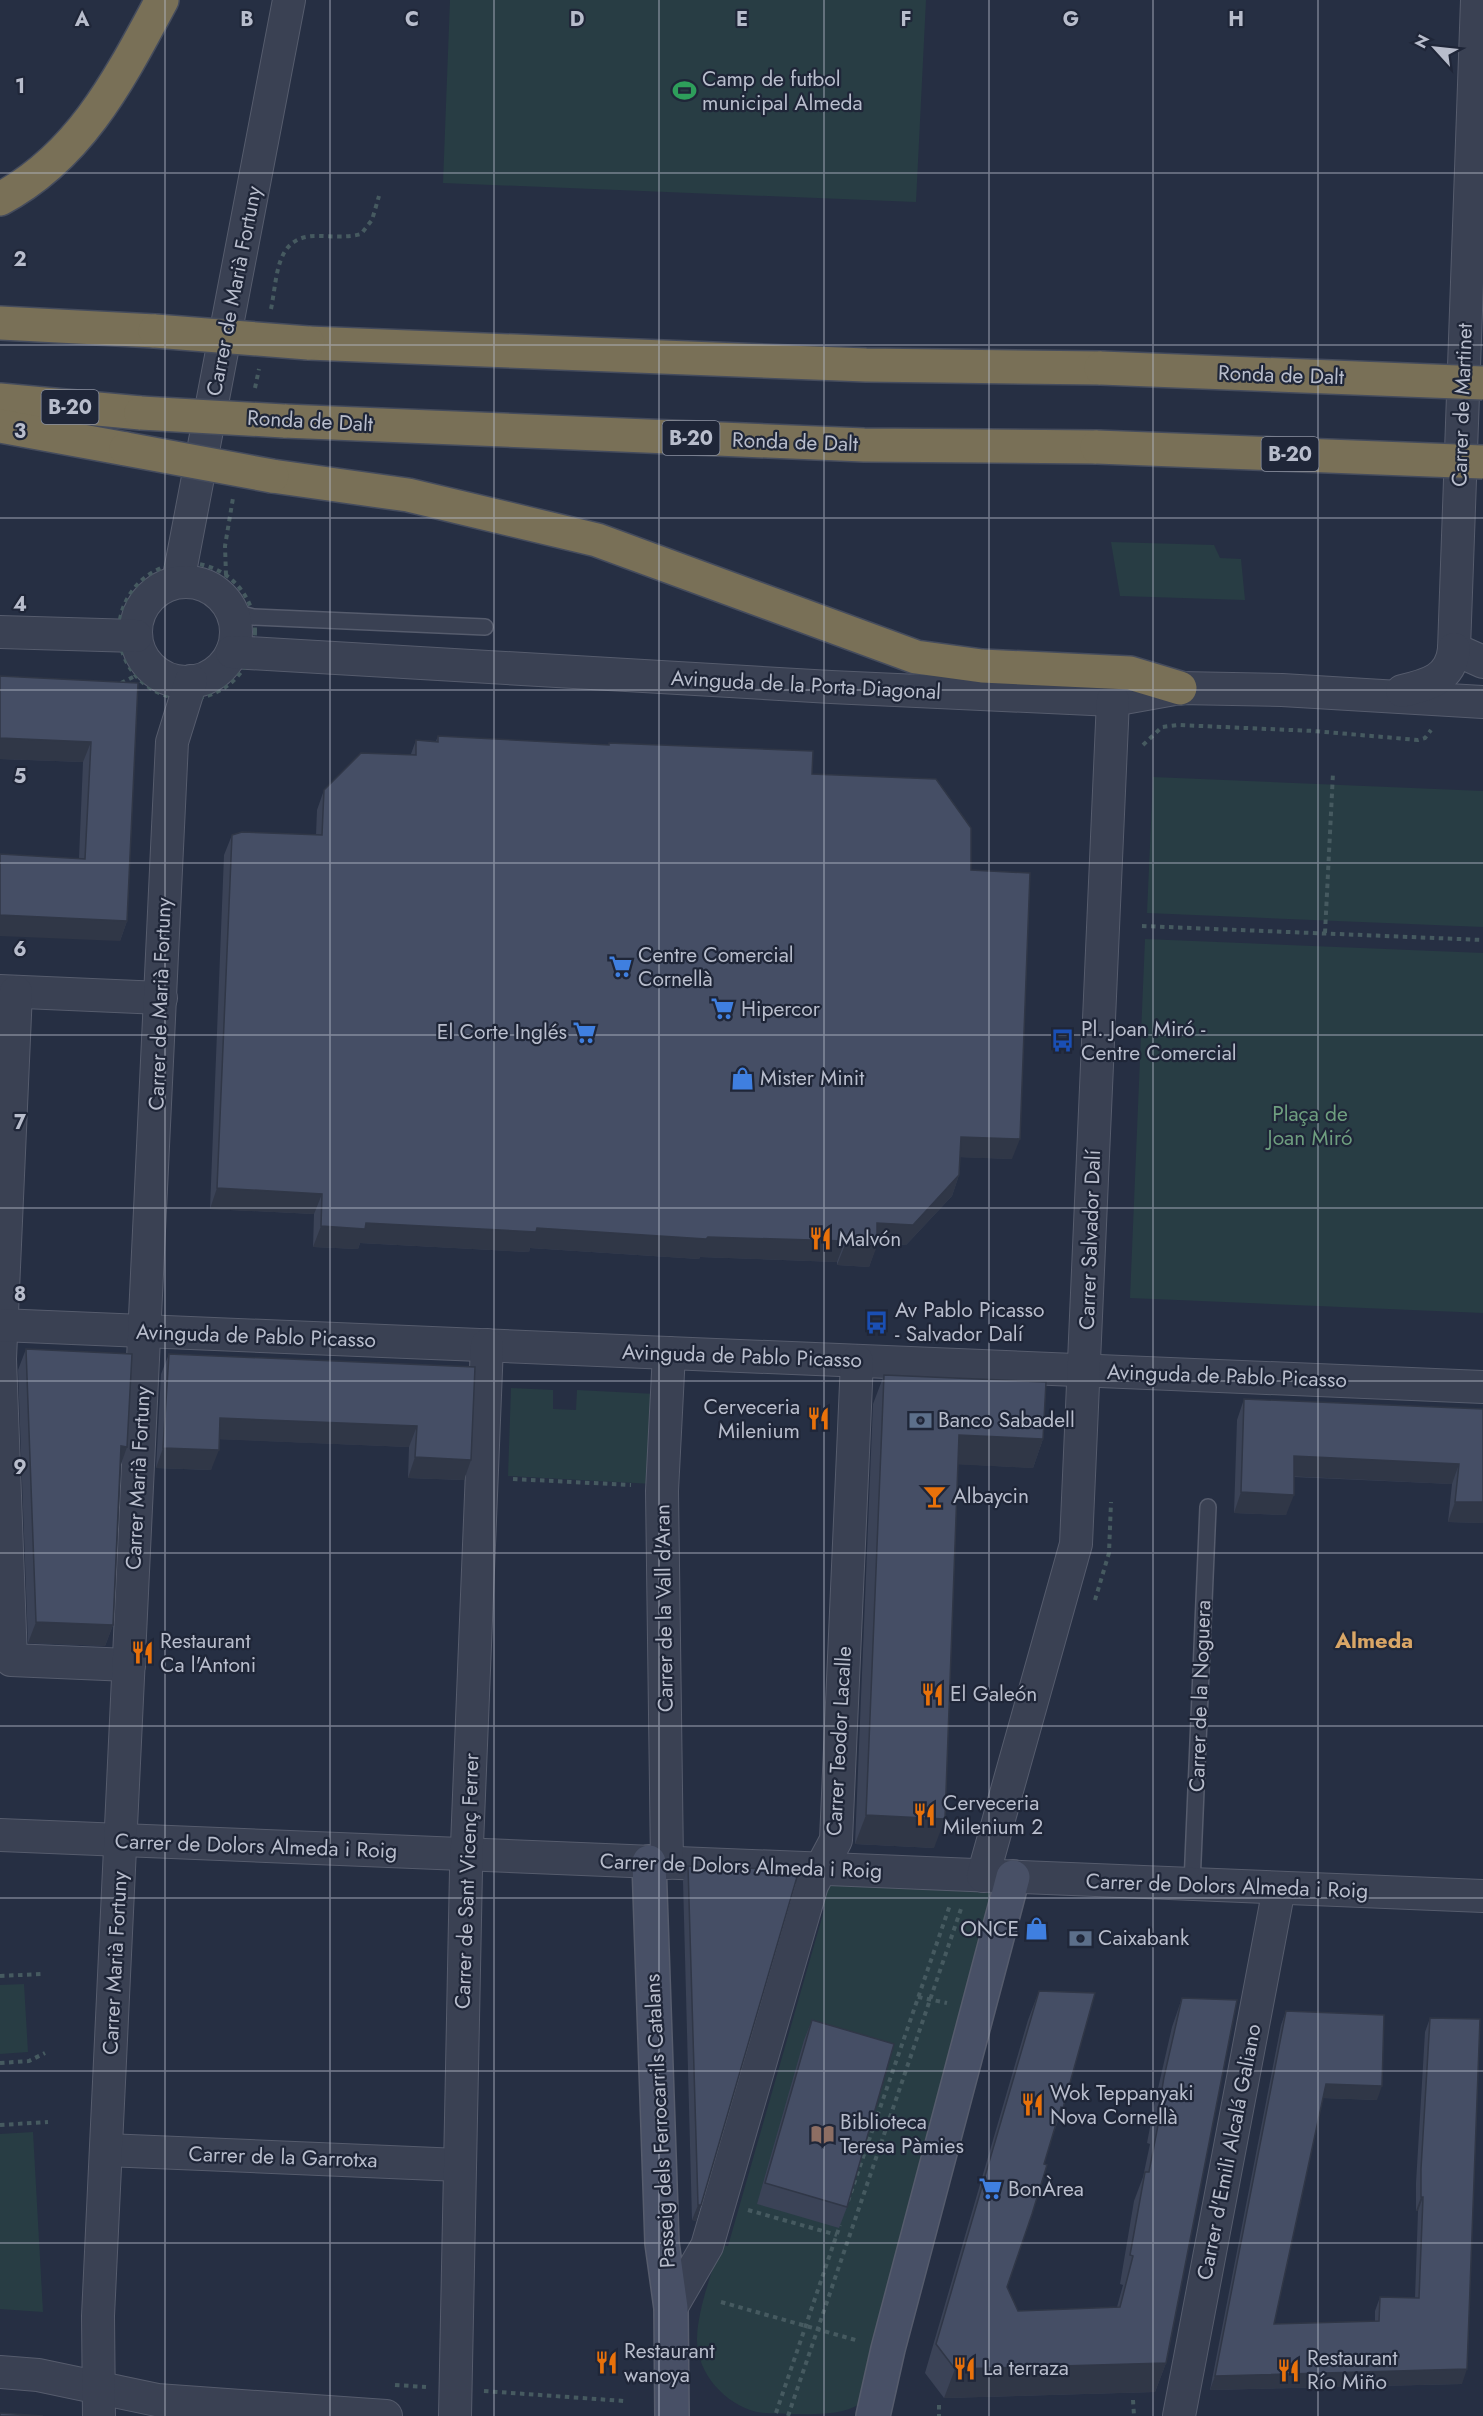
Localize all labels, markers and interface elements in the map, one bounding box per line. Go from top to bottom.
text: A [74,5,90,34]
text: B [240,5,254,34]
text: C [405,5,419,34]
text: D [570,5,584,34]
text: E [736,5,748,34]
text: F [900,5,912,34]
text: G [1063,5,1079,34]
text: H [1228,5,1244,34]
north arrow [1405,18,1465,78]
text: N [1409,31,1435,52]
place label: Camp de futbol municipal Almeda [702,64,863,118]
text: 1 [15,72,25,101]
sports icon: Camp de futbol municipal Almeda [671,78,697,104]
street label: Carrer de Marià Fortuny [199,183,269,398]
text: 2 [13,245,27,274]
street label: Carrer de Martinet [1444,323,1480,487]
street label: Ronda de Dalt [1218,358,1344,392]
road number: B-20 [42,390,98,424]
street label: Ronda de Dalt [246,403,374,439]
text: 3 [14,417,26,446]
road number: B-20 [662,421,720,455]
street label: Ronda de Dalt [732,425,858,459]
road number: B-20 [1262,437,1318,471]
text: 4 [13,590,27,619]
street label: Avinguda de la Porta Diagonal [670,663,942,707]
text: 5 [14,762,27,791]
street label: Carrer de Marià Fortuny [141,896,179,1111]
text: 6 [13,935,27,964]
place label: Centre Comercial Cornellà [638,940,794,994]
supermarket icon: Centre Comercial Cornellà [607,954,633,980]
place label: Hipercor [741,994,821,1024]
supermarket icon: Hipercor [710,996,736,1022]
place label: Pl. Joan Miró - Centre Comercial [1081,1014,1237,1068]
place label: El Corte Inglés [437,1017,567,1047]
supermarket icon: El Corte Inglés [572,1019,598,1045]
bus stop icon: Pl. Joan Miró - Centre Comercial [1050,1028,1076,1054]
place label: Mister Minit [760,1063,864,1093]
shop icon: Mister Minit [729,1065,755,1091]
park label: Plaça de Joan Miró [1265,1099,1352,1153]
text: 7 [14,1108,27,1137]
street label: Carrer Salvador Dalí [1072,1148,1108,1331]
place label: Malvón [838,1224,901,1254]
restaurant icon: Malvón [807,1226,833,1252]
text: 8 [14,1280,26,1309]
place label: Av Pablo Picasso - Salvador Dalí [895,1295,1044,1349]
bus stop icon: Av Pablo Picasso - Salvador Dalí [864,1309,890,1335]
street label: Avinguda de Pablo Picasso [136,1317,376,1355]
street label: Avinguda de Pablo Picasso [622,1337,862,1375]
street label: Avinguda de Pablo Picasso [1107,1357,1347,1395]
street label: Carrer Marià Fortuny [118,1385,158,1571]
place label: Cerveceria Milenium [704,1392,800,1446]
place label: Banco Sabadell [938,1405,1075,1435]
restaurant icon: Cerveceria Milenium [805,1406,831,1432]
bank icon: Banco Sabadell [907,1407,933,1433]
text: 9 [13,1453,27,1482]
place label: Albaycin [953,1481,1029,1511]
bar icon: Albaycin [922,1483,948,1509]
street label: Carrer de la Vall d'Aran [647,1504,681,1712]
street label: Carrer de la Noguera [1182,1599,1218,1793]
district label: Almeda [1334,1624,1413,1656]
place label: Restaurant Ca l'Antoni [160,1626,256,1680]
restaurant icon: Restaurant Ca l'Antoni [129,1640,155,1666]
street label: Carrer Teodor Lacalle [819,1645,859,1837]
place label: El Galeón [950,1679,1037,1709]
restaurant icon: El Galeón [919,1681,945,1707]
street label: Carrer de Sant Vicenç Ferrer [448,1752,486,2010]
place label: Cerveceria Milenium 2 [943,1788,1043,1842]
restaurant icon: Cerveceria Milenium 2 [912,1802,938,1828]
street label: Carrer de Dolors Almeda i Roig [114,1826,398,1866]
street label: Carrer de Dolors Almeda i Roig [599,1846,883,1886]
street label: Carrer de Dolors Almeda i Roig [1085,1866,1369,1906]
street label: Carrer Marià Fortuny [95,1870,135,2056]
place label: ONCE [960,1914,1019,1944]
shop icon: ONCE [1024,1916,1050,1942]
place label: Caixabank [1098,1923,1190,1953]
bank icon: Caixabank [1067,1925,1093,1951]
street label: Passeig dels Ferrocarrils Catalans [637,1973,683,2269]
street label: Carrer d'Emili Alcalá Galiano [1189,2021,1269,2283]
place label: Wok Teppanyaki Nova Cornellà [1050,2078,1194,2132]
restaurant icon: Wok Teppanyaki Nova Cornellà [1019,2092,1045,2118]
place label: Biblioteca Teresa Pàmies [840,2107,964,2161]
library icon: Biblioteca Teresa Pàmies [809,2121,835,2147]
street label: Carrer de la Garrotxa [188,2139,378,2175]
place label: BonÀrea [1008,2174,1084,2204]
supermarket icon: BonÀrea [977,2176,1003,2202]
place label: Restaurant wanoya [624,2336,715,2390]
place label: Restaurant Río Miño [1307,2343,1398,2397]
restaurant icon: Restaurant wanoya [593,2350,619,2376]
place label: La terraza [983,2353,1069,2383]
restaurant icon: La terraza [952,2355,978,2381]
restaurant icon: Restaurant Río Miño [1276,2357,1302,2383]

